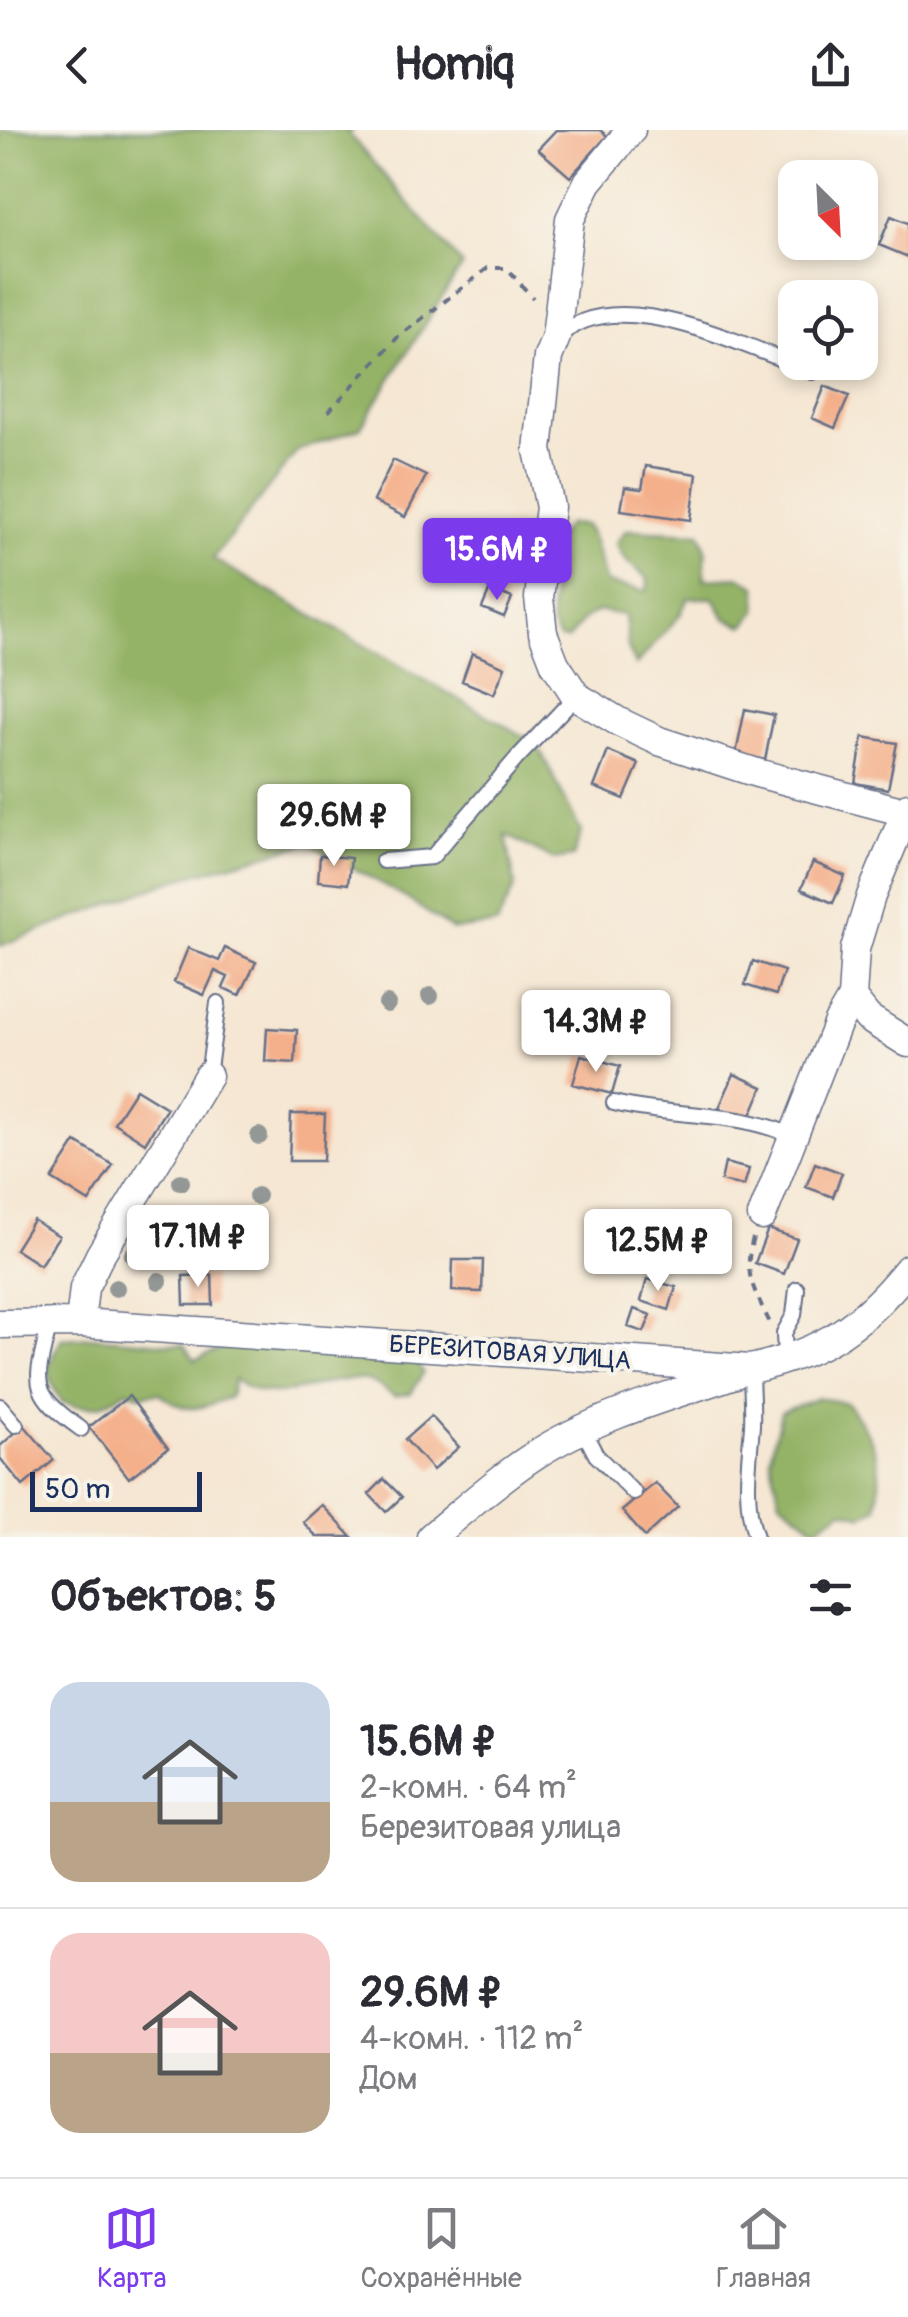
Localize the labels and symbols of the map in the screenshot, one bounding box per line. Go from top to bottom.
north arrow [778,160,878,260]
pin: 15.6M ₽ [405,518,589,603]
pin: 29.6M ₽ [242,784,426,869]
pin: 14.3M ₽ [504,990,688,1075]
pin: 17.1M ₽ [106,1205,290,1290]
pin: 12.5M ₽ [566,1209,750,1294]
street label: БЕРЕЗИТОВАЯ УЛИЦА [388,1329,632,1377]
scale bar [30,1467,202,1512]

